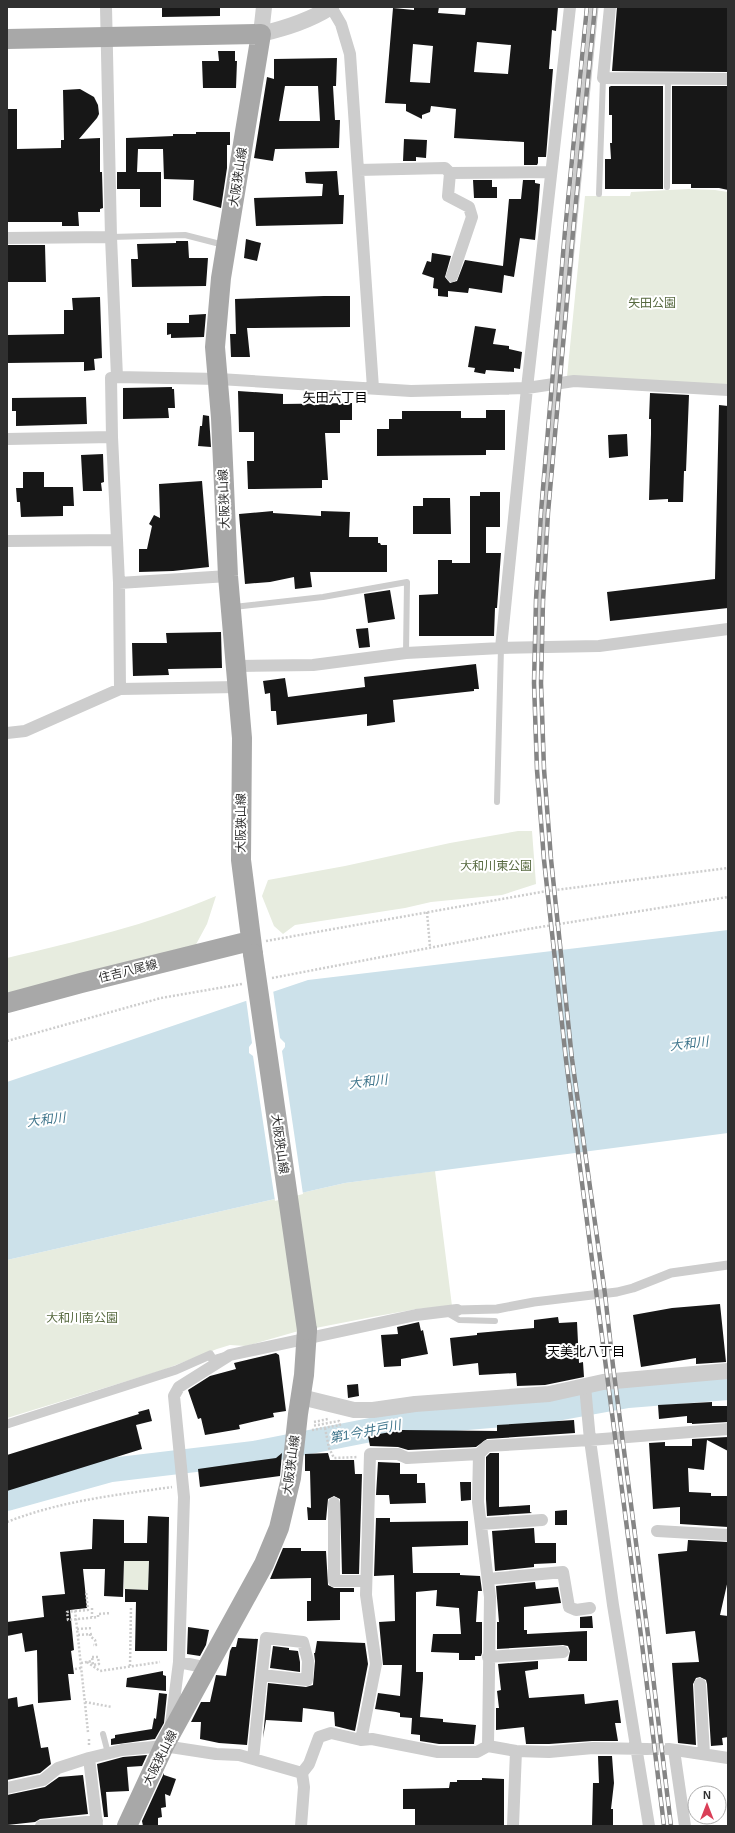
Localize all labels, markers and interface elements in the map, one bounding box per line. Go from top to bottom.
street label: 大阪狭山線 [226,146,250,208]
park label: 矢田公園 [628,296,676,310]
district label: 矢田六丁目 [302,390,368,405]
street label: 大阪狭山線 [216,469,232,529]
street label: 大阪狭山線 [234,793,248,853]
park label: 大和川東公園 [460,859,532,873]
street label: 住吉八尾線 [97,957,159,985]
water label: 大和川 [669,1033,711,1053]
water label: 大和川 [348,1071,390,1091]
water label: 大和川 [26,1109,68,1129]
street label: 大阪狭山線 [269,1113,291,1175]
park label: 大和川南公園 [46,1311,118,1325]
district label: 天美北八丁目 [547,1344,625,1359]
water label: 第1今井戸川 [328,1417,404,1446]
street label: 大阪狭山線 [280,1434,302,1496]
street label: 大阪狭山線 [140,1728,180,1788]
north arrow [687,1785,727,1825]
text: N [703,1789,711,1801]

